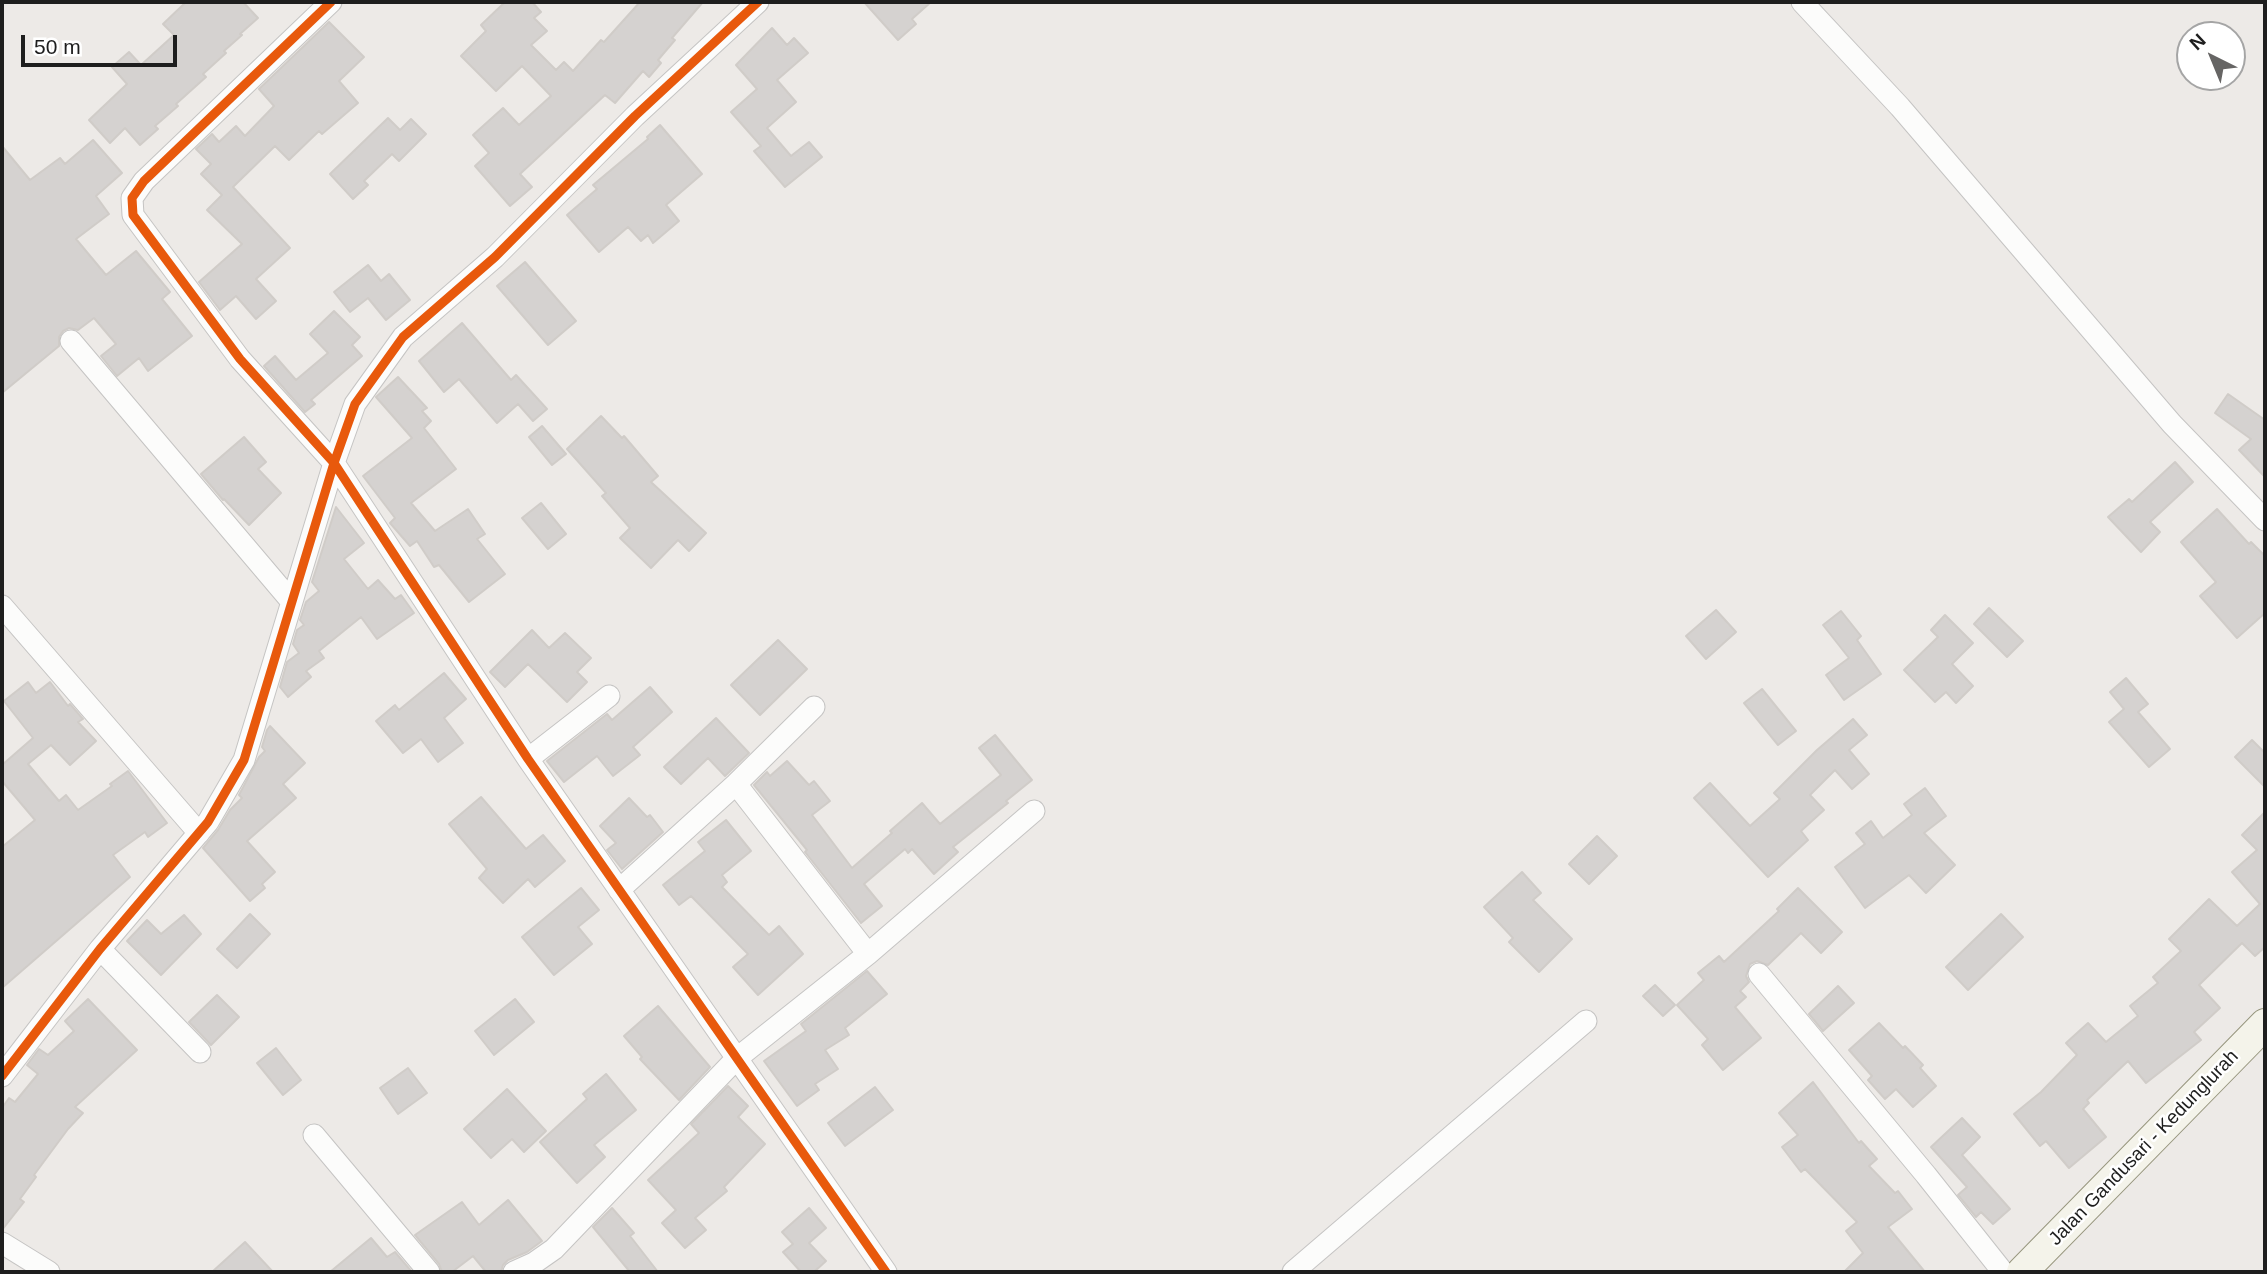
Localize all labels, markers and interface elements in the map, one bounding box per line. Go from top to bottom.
scale bar [24,21,180,65]
north arrow [2176,21,2246,91]
text: N [2186,29,2210,54]
text: 50 m [34,35,81,58]
street label: Jalan Gandusari - Kedunglurah [2044,1045,2244,1251]

